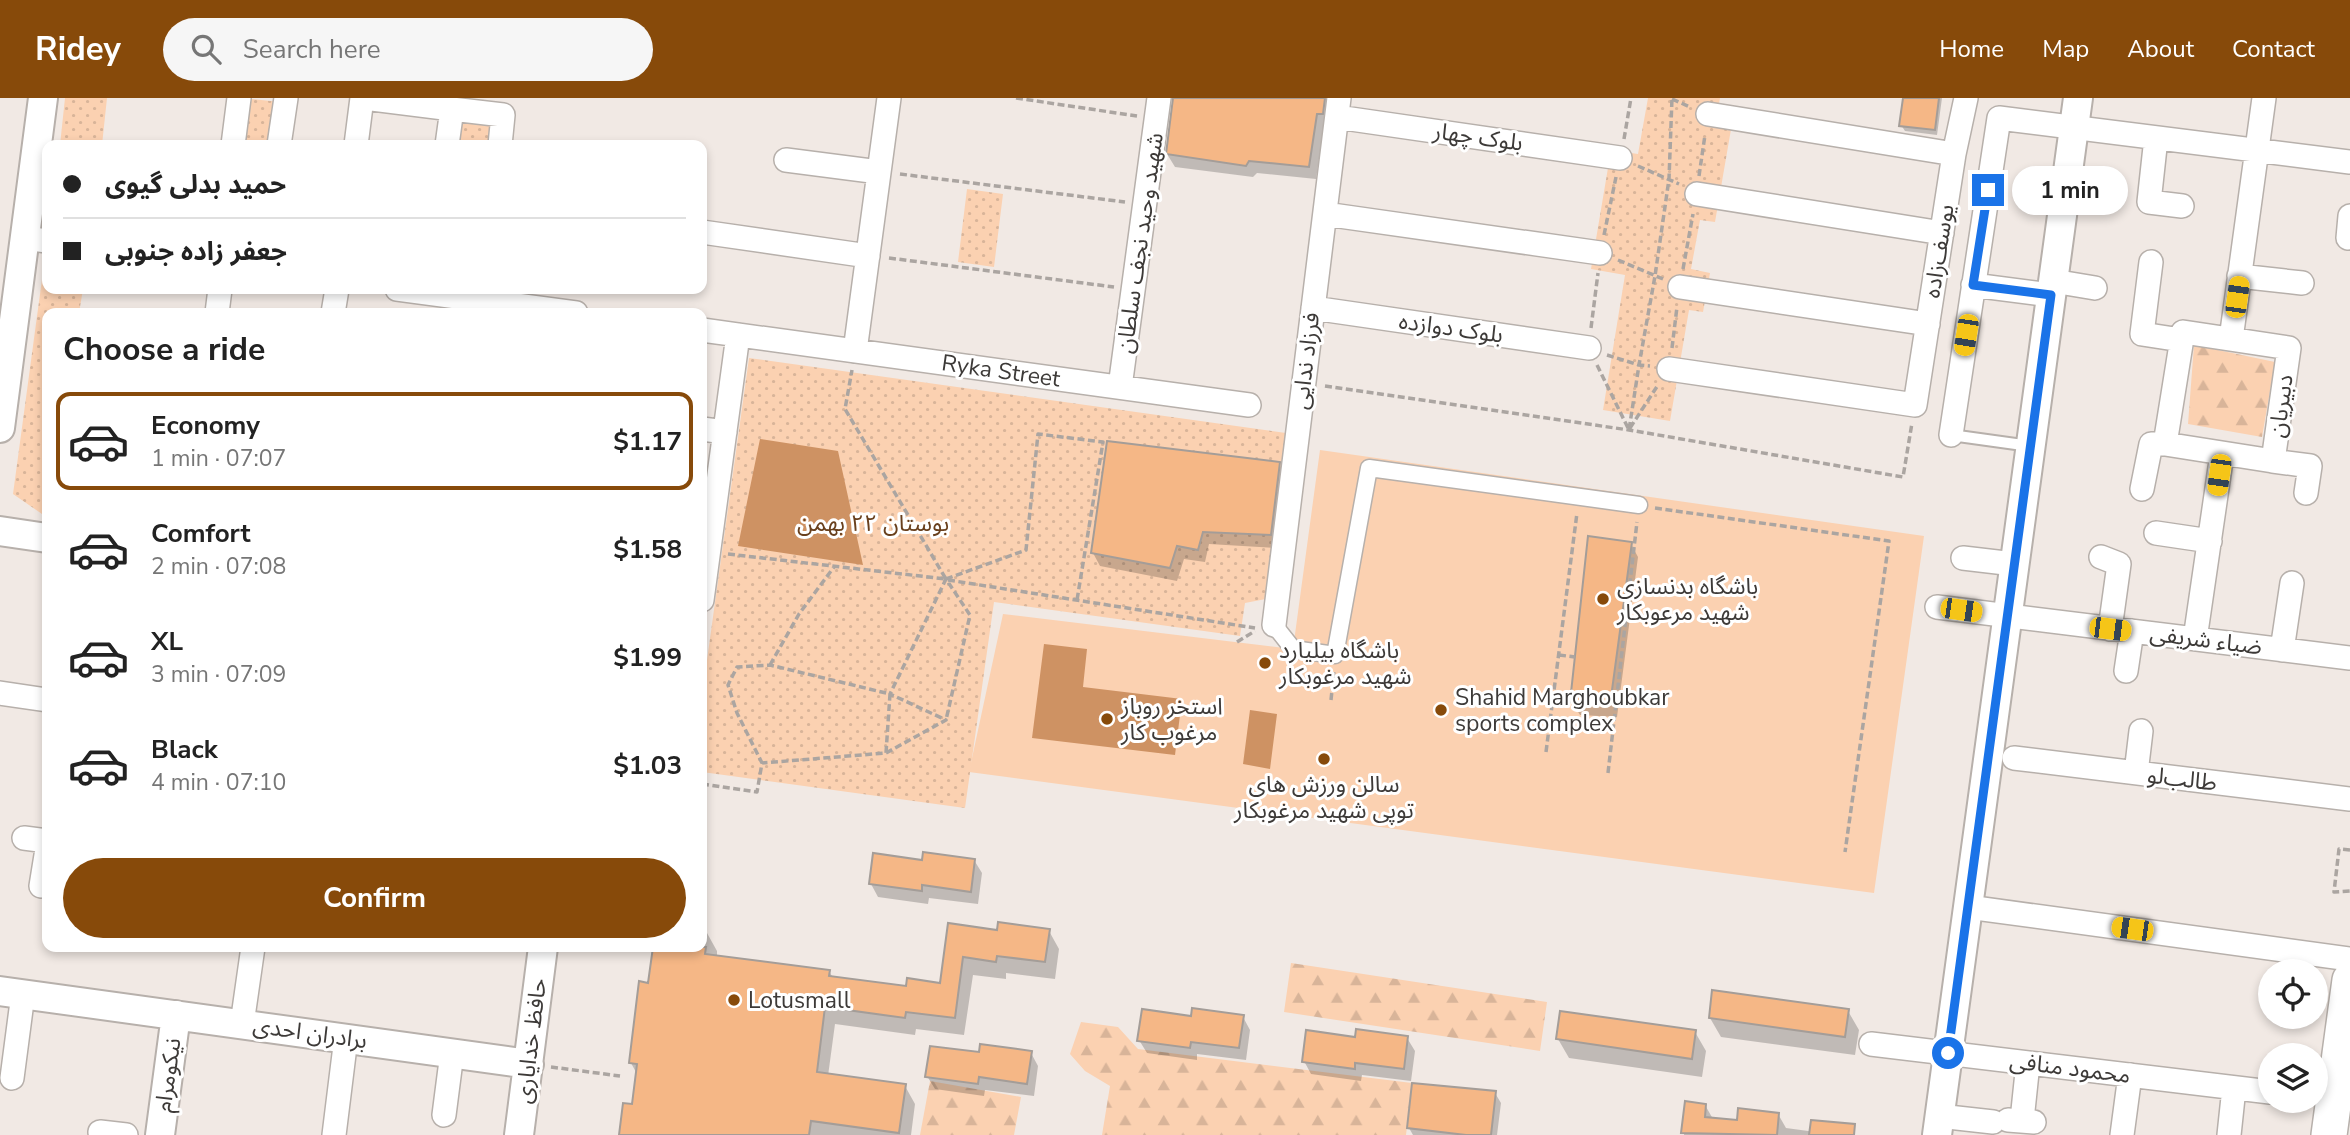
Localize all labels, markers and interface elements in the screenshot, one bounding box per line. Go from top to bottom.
search box [163,18,653,81]
text: Ridey [35,27,121,72]
icon: search [187,30,225,68]
text: Search here [243,32,381,67]
text: Home [1939,33,2004,65]
text: Map [2042,33,2089,65]
text: About [2127,33,2194,65]
text: Contact [2232,33,2315,65]
street label: بلوک چهار [1430,115,1525,159]
street label: شهید وحید نجف سلطان [1109,131,1171,355]
callout: 1 min [2012,166,2128,214]
text: حمید بدلی گیوی [105,167,286,202]
route end [1972,174,2004,206]
text: 1 min [2040,175,2100,206]
street label: یوسف‌زاده [1916,202,1962,300]
text: جعفر زاده جنوبی [105,234,287,269]
car [2224,275,2251,319]
street label: بلوک دوازده [1397,305,1505,351]
street label: فرزاد ندایی [1285,311,1327,411]
car [1953,313,1980,357]
text: Choose a ride [63,328,265,371]
street label: Ryka Street [940,347,1063,395]
street label: دبیریان [2261,372,2301,440]
text: Economy [151,408,260,443]
icon: car [67,410,130,473]
text: $1.17 [613,424,682,459]
text: 1 min · 07:07 [151,443,286,474]
car [2206,453,2233,497]
park label: بوستان ۲۲ بهمن [797,508,949,539]
text: Comfort [151,516,251,551]
icon: car [67,518,130,581]
text: $1.58 [613,532,682,567]
text: 2 min · 07:08 [151,551,286,582]
place label: باشگاه بدنسازی شهید مرعوبکار [1616,571,1758,628]
marker: باشگاه بدنسازی شهید مرعوبکار [1595,591,1611,607]
car [1939,597,1984,623]
car [2088,616,2133,642]
street label: ضیاء شریفی [2148,618,2264,662]
text: XL [151,624,183,659]
icon: car [67,626,130,689]
place label: باشگاه بیلیارد شهید مرغوبکار [1278,635,1411,692]
text: $1.99 [613,640,682,675]
marker: باشگاه بیلیارد شهید مرغوبکار [1257,655,1273,671]
text: 3 min · 07:09 [151,659,286,690]
place label: Shahid Marghoubkar sports complex [1455,682,1670,739]
place label: استخر روباز مرغوب کار [1120,691,1223,748]
marker: Shahid Marghoubkar sports complex [1433,702,1449,718]
marker: استخر روباز مرغوب کار [1099,711,1115,727]
text: Black [151,732,218,767]
icon: car [67,734,130,797]
text: $1.03 [613,748,682,783]
marker: سالن ورزش های توپی شهید مرغوبکار [1316,751,1332,767]
street label: طالب‌لو [2145,759,2219,799]
text: 4 min · 07:10 [151,767,286,798]
place label: سالن ورزش های توپی شهید مرغوبکار [1233,769,1414,826]
button: Confirm [63,858,686,938]
car [2110,916,2155,942]
map controls [2258,959,2328,1113]
button: locate [2258,959,2328,1029]
street label: حافظ خدایاری [508,976,554,1106]
place label: Lotusmall [748,985,851,1016]
marker: Lotusmall [726,992,742,1008]
street label: برادران احدی [251,1010,369,1056]
street label: نیکومرام [147,1036,191,1114]
route start [1932,1037,1964,1069]
button: layers [2258,1043,2328,1113]
street label: محمود منافی [2008,1045,2132,1091]

